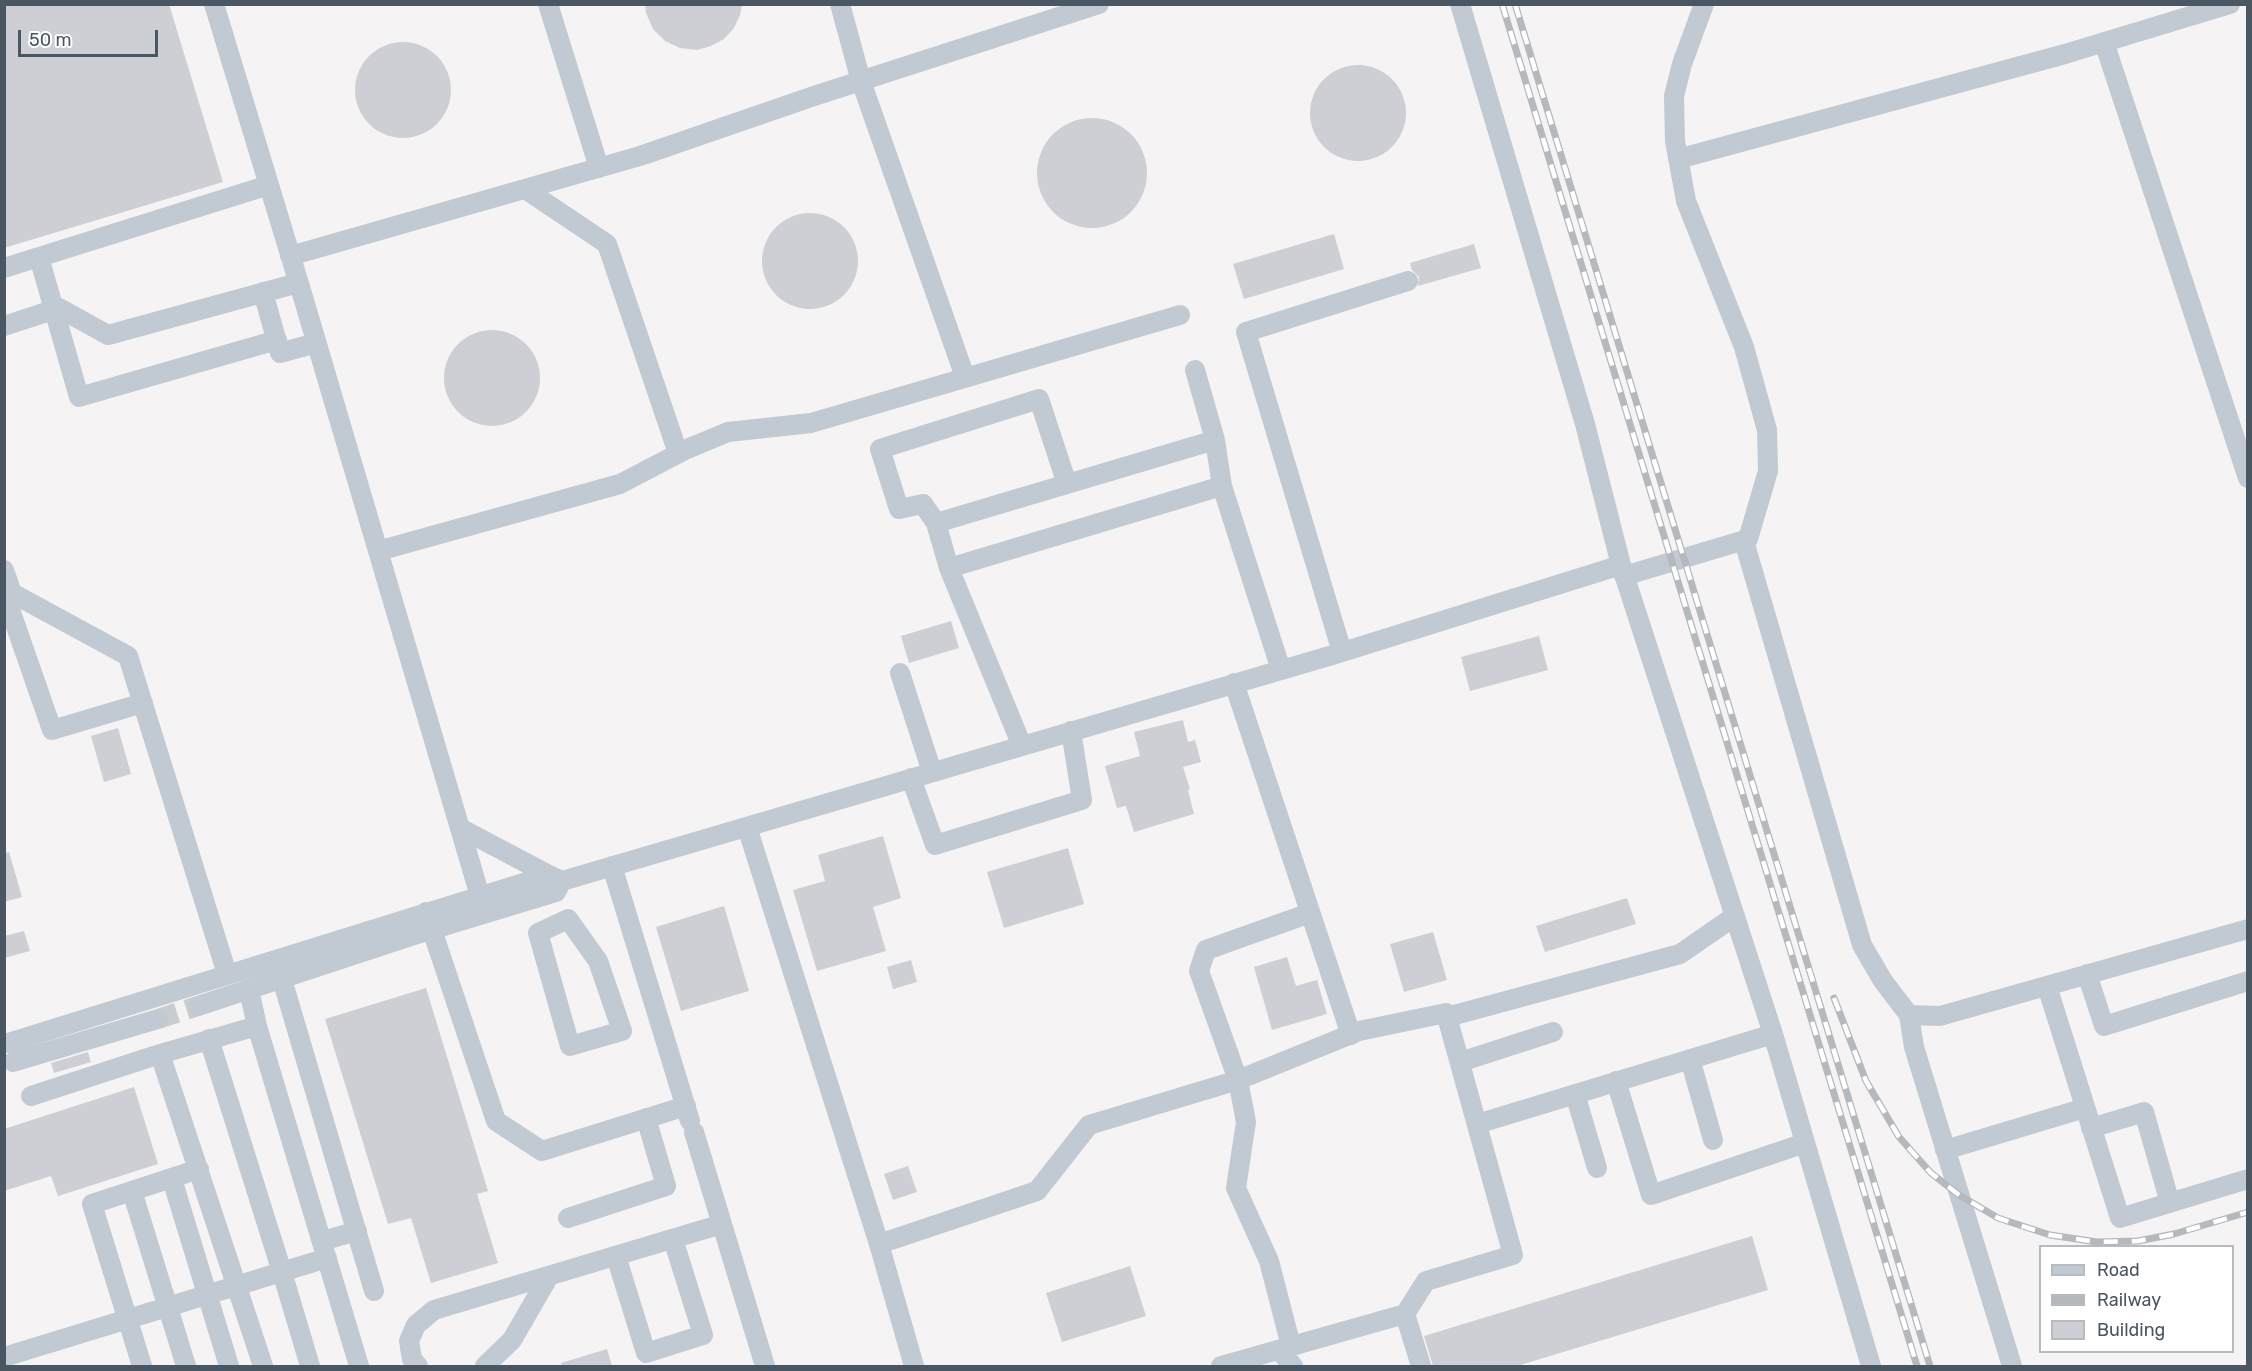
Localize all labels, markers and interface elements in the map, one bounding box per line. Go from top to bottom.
scale bar [21,18,160,56]
text: 50 m [29,29,72,51]
legend [2039,1245,2234,1353]
text: Road [2097,1259,2140,1281]
text: Railway [2097,1289,2161,1311]
text: Building [2097,1319,2165,1341]

